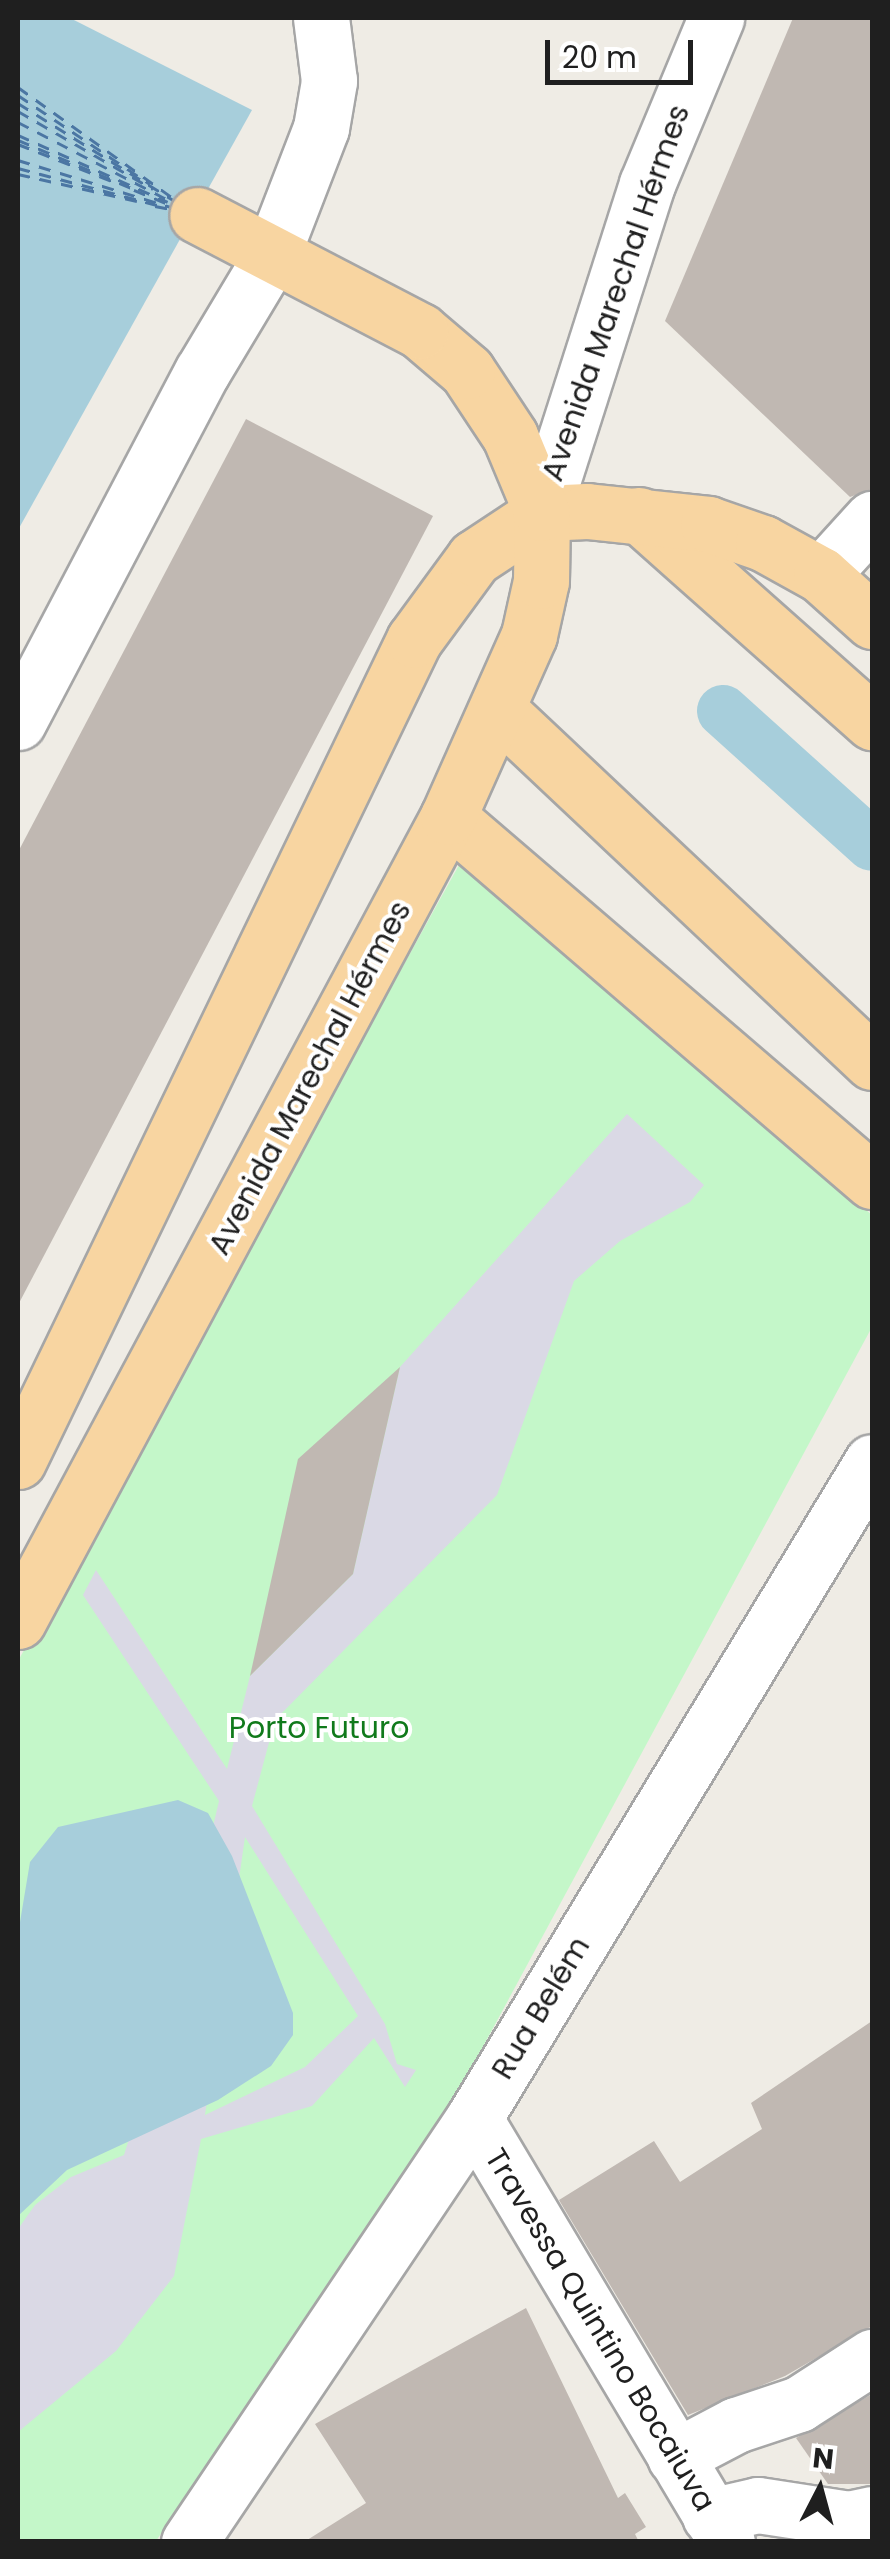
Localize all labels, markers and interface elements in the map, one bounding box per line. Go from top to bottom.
scale bar [550,20,698,82]
text: 20 m [562,36,637,79]
street label: Avenida Marechal Hérmes [535,100,697,486]
street label: Avenida Marechal Hérmes [201,895,419,1261]
park label: Porto Futuro [229,1710,409,1746]
street label: Rua Belém [484,1930,598,2086]
street label: Travessa Quintino Bocaiuva [477,2142,723,2518]
text: N [811,2438,836,2479]
north arrow [770,2439,870,2539]

